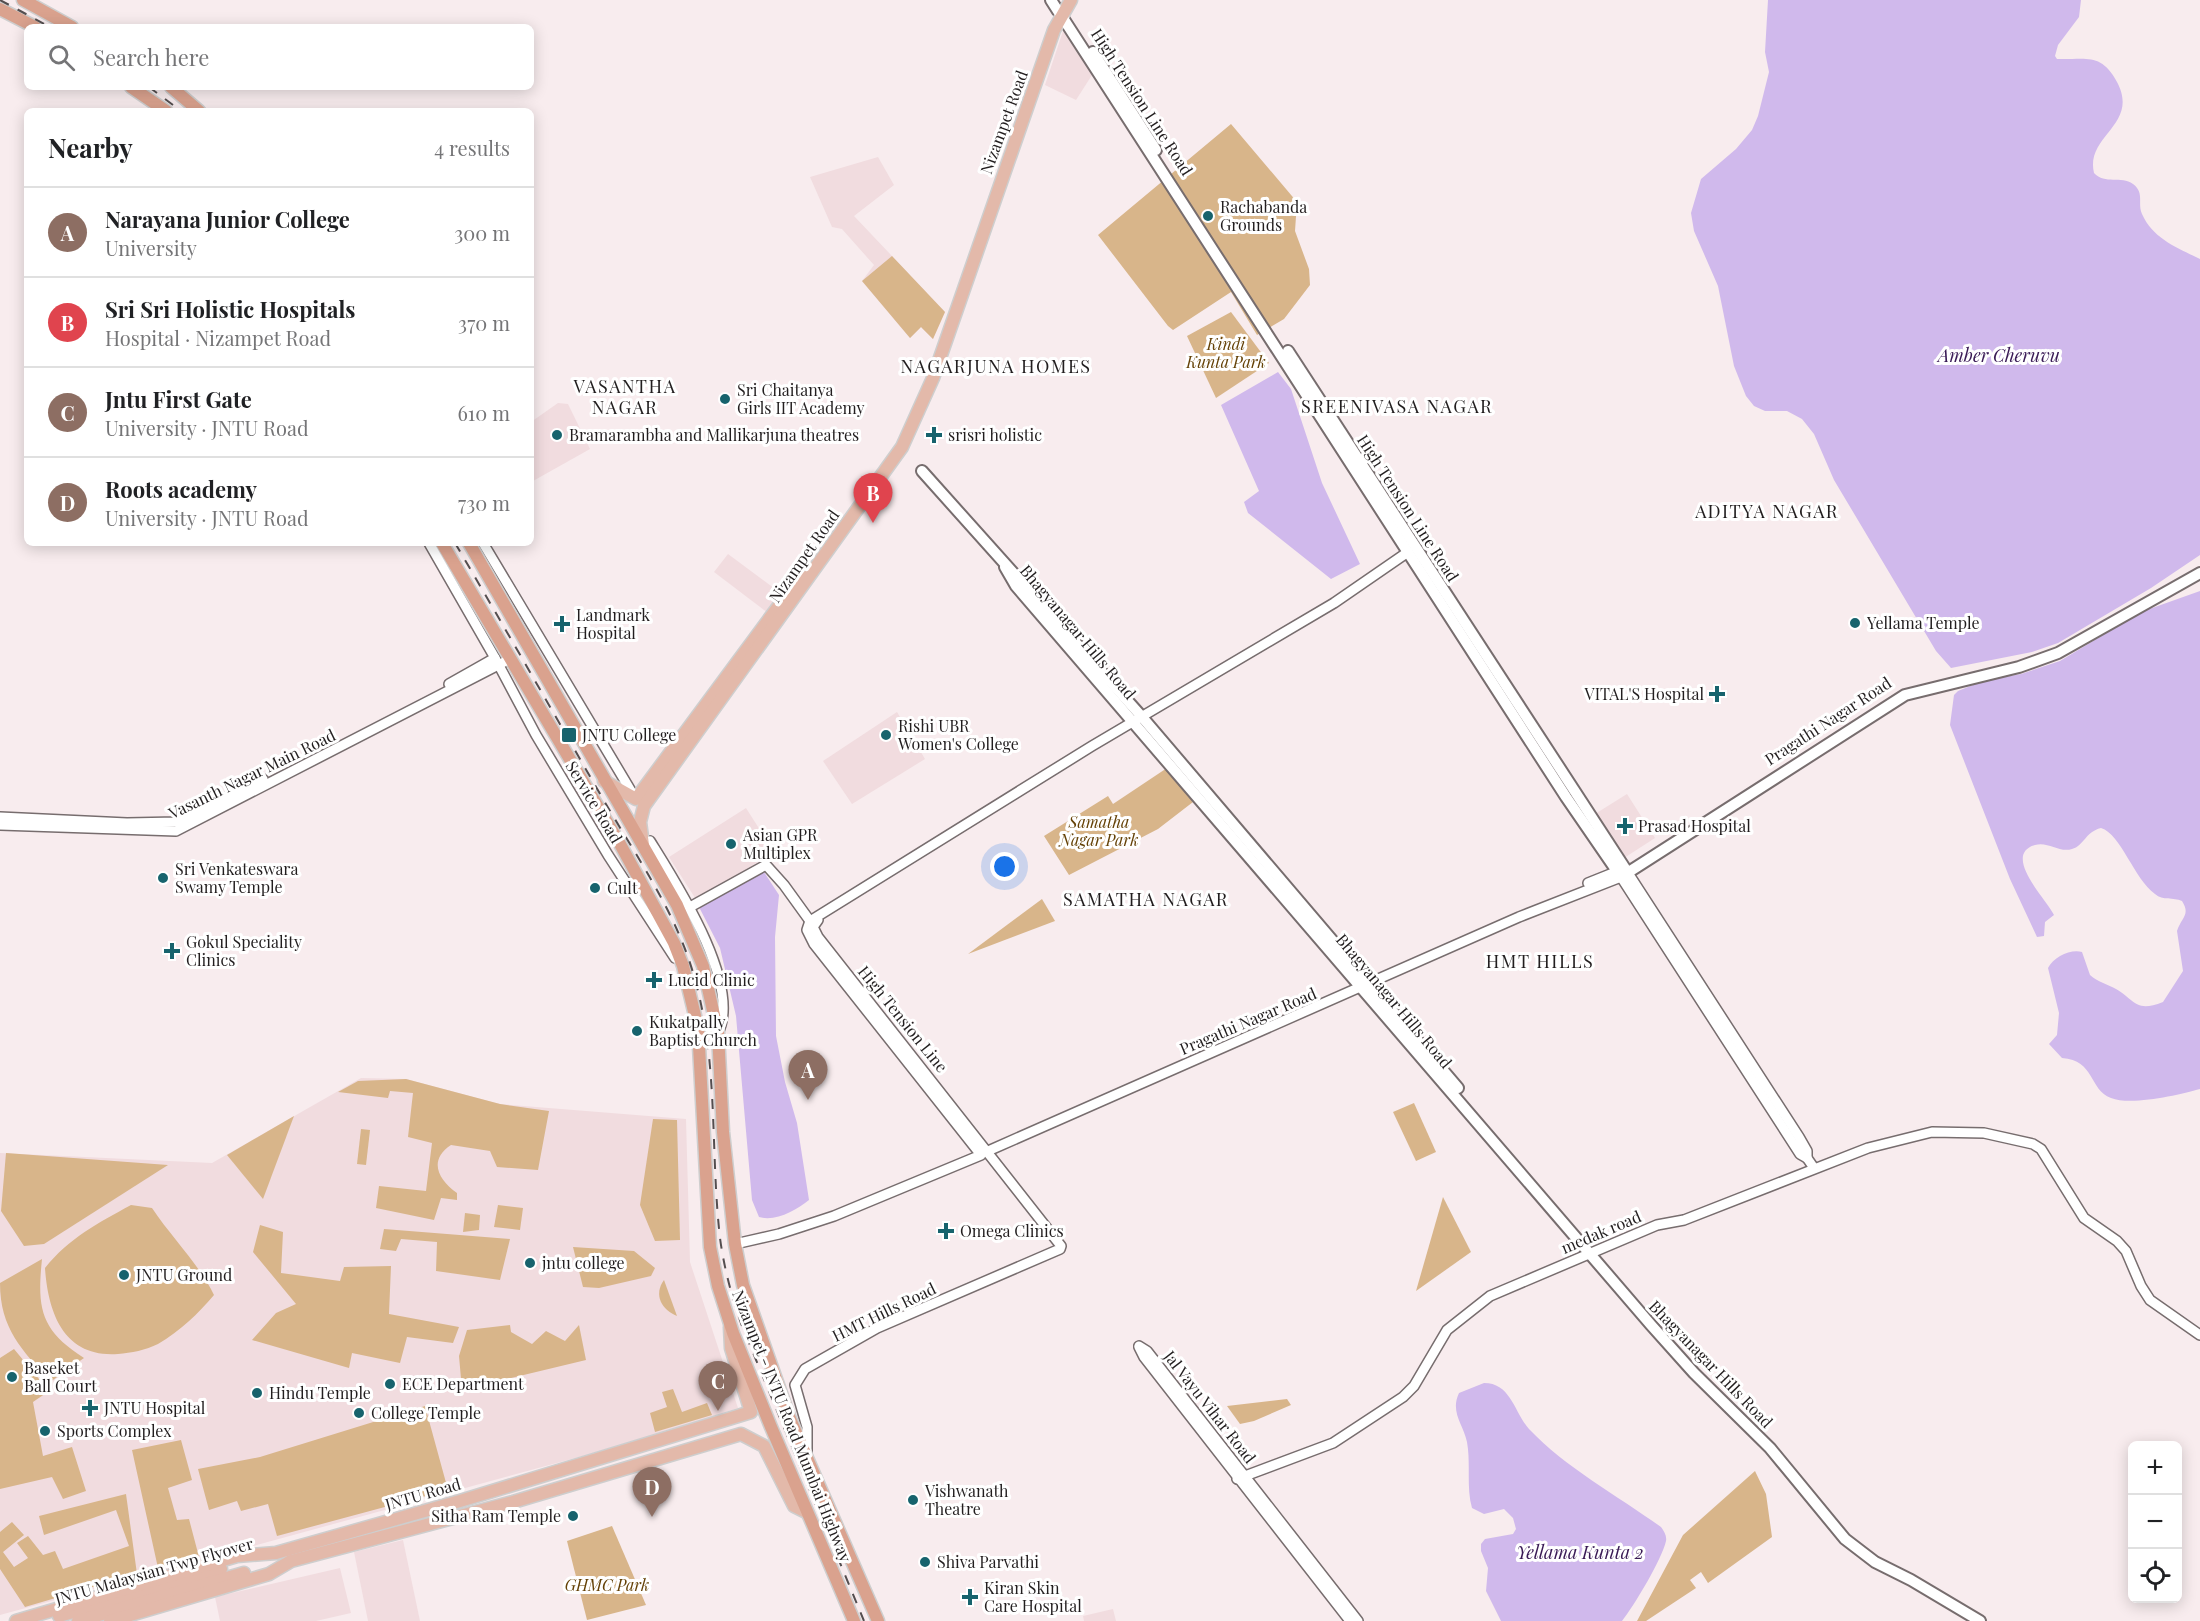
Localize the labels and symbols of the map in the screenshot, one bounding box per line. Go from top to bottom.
street label: High Tension Line Road [1087,24,1198,179]
street label: Nizampet Road [975,67,1032,177]
place label: Rachabanda Grounds [1220,196,1307,235]
marker: Rachabanda Grounds [1201,209,1215,223]
park label: Kindi Kunta Park [1185,333,1266,372]
water label: Amber Cheruvu [1936,343,2060,367]
district label: NAGARJUNA HOMES [900,354,1092,378]
district label: VASANTHA NAGAR [573,374,677,419]
place label: Sri Chaitanya Girls IIT Academy [737,379,865,418]
marker: Sri Chaitanya Girls IIT Academy [718,392,732,406]
district label: SREENIVASA NAGAR [1301,394,1493,418]
place label: Bramarambha and Mallikarjuna theatres [569,424,859,445]
place label: srisri holistic [948,424,1042,445]
marker: srisri holistic [925,426,943,444]
marker: Bramarambha and Mallikarjuna theatres [550,428,564,442]
street label: High Tension Line Road [1353,430,1464,585]
pin: B [854,474,892,523]
district label: ADITYA NAGAR [1694,499,1839,523]
street label: Nizampet Road [764,505,843,606]
street label: Bhagyanagar Hills Road [1016,560,1141,703]
place label: Landmark Hospital [576,604,650,643]
place label: Yellama Temple [1866,612,1980,633]
marker: Landmark Hospital [553,615,571,633]
marker: Yellama Temple [1848,616,1862,630]
street label: Pragathi Nagar Road [1760,672,1895,769]
place label: VITAL'S Hospital [1584,683,1704,704]
marker: VITAL'S Hospital [1708,685,1726,703]
place label: Rishi UBR Women's College [897,715,1019,754]
street label: Vasanth Nagar Main Road [164,724,339,824]
place label: JNTU College [581,724,676,745]
marker: JNTU College [560,726,578,744]
marker: Rishi UBR Women's College [879,728,893,742]
street label: Service Road [562,757,627,847]
park label: Samatha Nagar Park [1058,811,1138,850]
place label: Prasad Hospital [1638,815,1751,836]
marker: Prasad Hospital [1616,817,1634,835]
place label: Asian GPR Multiplex [742,824,818,863]
marker: Asian GPR Multiplex [724,837,738,851]
your location [990,852,1019,881]
place label: Sri Venkateswara Swamy Temple [175,858,298,897]
marker: Sri Venkateswara Swamy Temple [156,871,170,885]
place label: Cult [607,877,638,898]
marker: Cult [588,881,602,895]
district label: SAMATHA NAGAR [1063,887,1229,911]
street label: Bhagyanagar Hills Road [1332,929,1457,1072]
place label: Gokul Speciality Clinics [186,931,302,970]
marker: Gokul Speciality Clinics [163,942,181,960]
district label: HMT HILLS [1486,949,1594,973]
street label: High Tension Line [854,961,953,1076]
place label: Lucid Clinic [668,969,755,990]
marker: Lucid Clinic [645,971,663,989]
street label: Pragathi Nagar Road [1176,982,1319,1059]
place label: Kukatpally Baptist Church [649,1011,757,1050]
marker: Kukatpally Baptist Church [630,1024,644,1038]
pin: A [788,1050,828,1100]
street label: medak road [1558,1205,1644,1258]
place label: Omega Clinics [960,1220,1064,1241]
marker: Omega Clinics [937,1222,955,1240]
place label: jntu college [541,1252,625,1273]
marker: jntu college [523,1256,537,1270]
place label: JNTU Ground [135,1264,232,1285]
marker: JNTU Ground [117,1268,131,1282]
street label: HMT Hills Road [828,1277,939,1346]
street label: Nizampet - JNTU Road Mumbai Highway [728,1287,857,1565]
street label: Bhagyanagar Hills Road [1645,1295,1778,1432]
street label: Jal Vayu Vihar Road [1159,1345,1261,1467]
place label: Baseket Ball Court [24,1357,97,1396]
pin: C [698,1362,738,1411]
marker: Baseket Ball Court [5,1370,19,1384]
place label: ECE Department [402,1373,524,1394]
marker: ECE Department [383,1377,397,1391]
place label: Hindu Temple [269,1382,371,1403]
marker: Hindu Temple [250,1386,264,1400]
place label: JNTU Hospital [103,1397,206,1418]
marker: JNTU Hospital [81,1399,99,1417]
place label: College Temple [371,1402,481,1423]
marker: College Temple [352,1406,366,1420]
place label: Sports Complex [57,1420,172,1441]
marker: Sports Complex [38,1424,52,1438]
pin: D [632,1468,672,1517]
street label: JNTU Road [382,1473,463,1515]
place label: Vishwanath Theatre [924,1480,1009,1519]
marker: Vishwanath Theatre [906,1493,920,1507]
place label: Sitha Ram Temple [431,1505,561,1526]
marker: Sitha Ram Temple [566,1509,580,1523]
street label: JNTU Malaysian Twp Flyover [51,1532,255,1609]
water label: Yellama Kunta 2 [1516,1540,1644,1564]
place label: Shiva Parvathi [937,1551,1039,1572]
marker: Shiva Parvathi [918,1555,932,1569]
park label: GHMC Park [565,1574,649,1595]
place label: Kiran Skin Care Hospital [984,1577,1082,1616]
marker: Kiran Skin Care Hospital [961,1588,979,1606]

